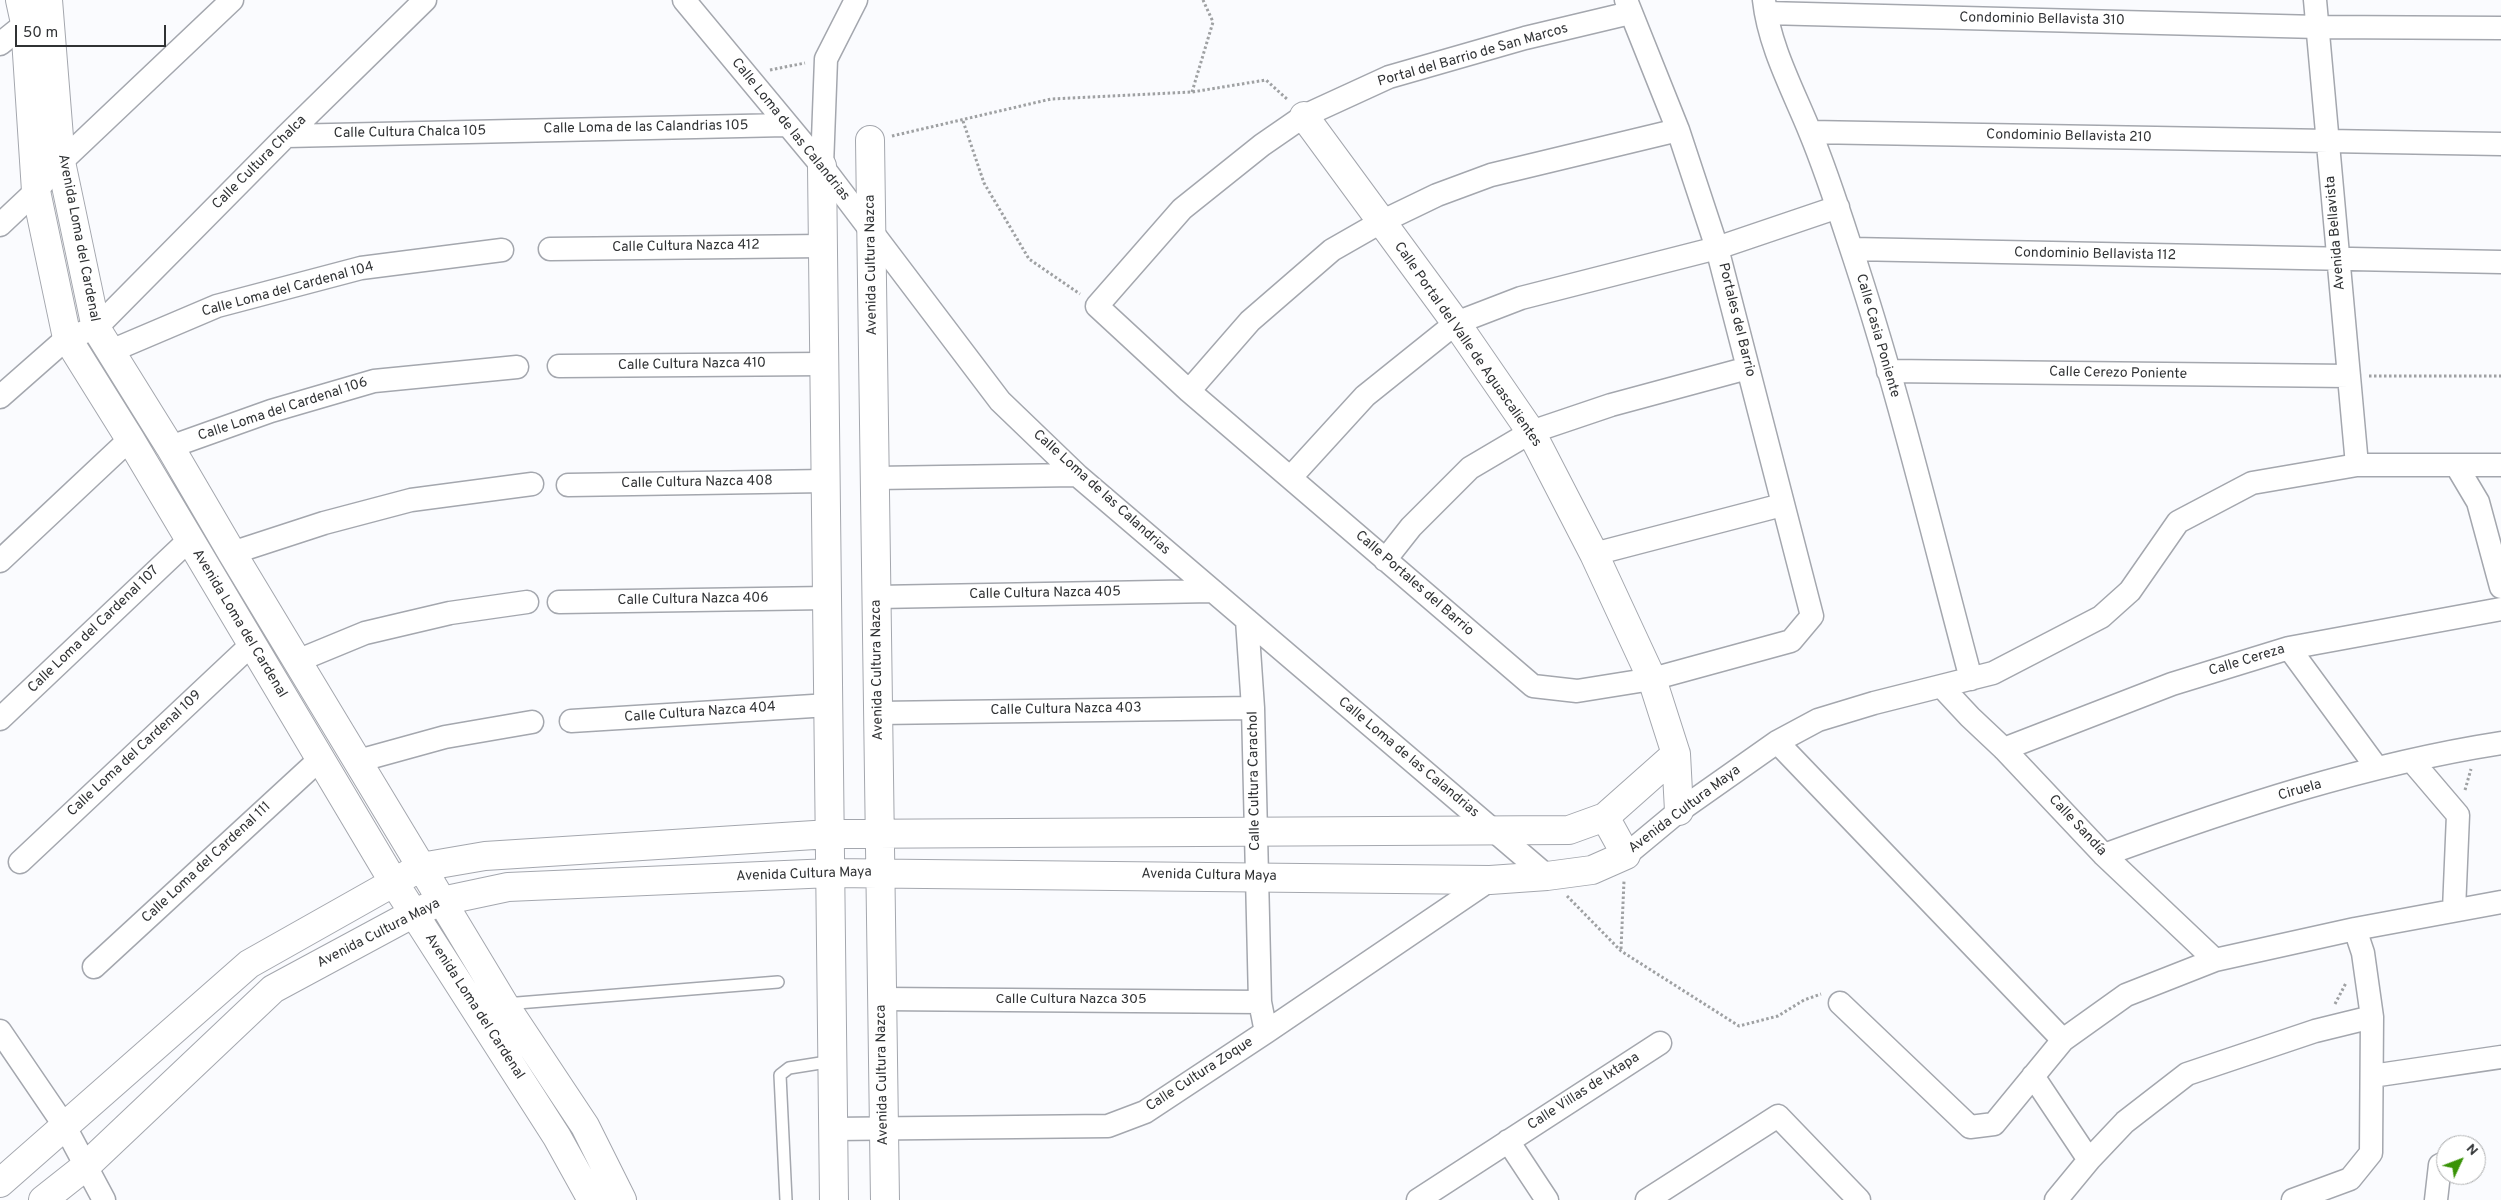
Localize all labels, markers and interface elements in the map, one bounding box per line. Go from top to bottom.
street label: Condominio Bellavista 310 [1959,10,2125,30]
scale bar [18,15,169,47]
street label: Portal del Barrio de San Marcos [1376,21,1570,91]
text: 50 m [23,24,58,43]
street label: Calle Loma de las Calandrias [727,55,853,205]
street label: Calle Cultura Chalca [209,112,311,214]
street label: Calle Loma de las Calandrias 105 [543,118,749,138]
street label: Calle Cultura Chalca 105 [334,123,486,143]
street label: Condominio Bellavista 210 [1986,127,2152,147]
street label: Avenida Loma del Cardenal [54,153,102,323]
street label: Avenida Bellavista [2323,175,2349,291]
street label: Avenida Cultura Nazca [862,194,882,336]
street label: Calle Cultura Nazca 412 [612,237,760,257]
street label: Calle Portal del Valle de Aguascalientes [1390,239,1544,451]
street label: Condominio Bellavista 112 [2014,245,2176,265]
street label: Calle Loma del Cardenal 104 [200,259,376,321]
street label: Portales del Barrio [1714,261,1758,379]
street label: Calle Casia Poniente [1851,272,1903,400]
street label: Calle Cultura Nazca 410 [618,355,766,375]
street label: Calle Cerezo Poniente [2049,364,2187,384]
street label: Calle Loma del Cardenal 106 [196,375,370,445]
street label: Calle Loma de las Calandrias [1029,427,1173,559]
street label: Calle Cultura Nazca 408 [621,473,773,493]
street label: Calle Portales del Barrio [1351,528,1477,640]
street label: Avenida Loma del Cardenal [188,547,290,701]
street label: Calle Loma del Cardenal 107 [25,563,163,697]
street label: Calle Cultura Nazca 405 [969,584,1121,604]
street label: Calle Cultura Nazca 406 [617,590,769,610]
street label: Avenida Cultura Nazca [868,599,888,741]
street label: Calle Cereza [2207,642,2287,680]
street label: Calle Loma del Cardenal 109 [64,687,206,821]
street label: Calle Loma de las Calandrias [1334,694,1482,822]
street label: Calle Cultura Nazca 404 [624,699,776,727]
street label: Calle Cultura Nazca 403 [990,700,1142,720]
street label: Calle Cultura Carachol [1245,711,1265,851]
street label: Avenida Cultura Maya [1626,763,1744,857]
street label: Ciruela [2276,777,2324,805]
street label: Calle Sandía [2044,792,2110,860]
street label: Calle Loma del Cardenal 111 [139,799,275,927]
street label: Avenida Cultura Maya [736,864,872,886]
street label: Avenida Cultura Maya [1141,866,1277,886]
street label: Avenida Cultura Maya [315,896,443,972]
street label: Avenida Loma del Cardenal [421,931,527,1083]
street label: Calle Cultura Nazca 305 [995,992,1147,1008]
street label: Avenida Cultura Nazca [873,1004,893,1146]
street label: Calle Cultura Zoque [1143,1034,1257,1116]
street label: Calle Villas de Ixtapa [1525,1050,1643,1134]
north arrow [2436,1135,2486,1185]
text: N [2462,1141,2481,1160]

